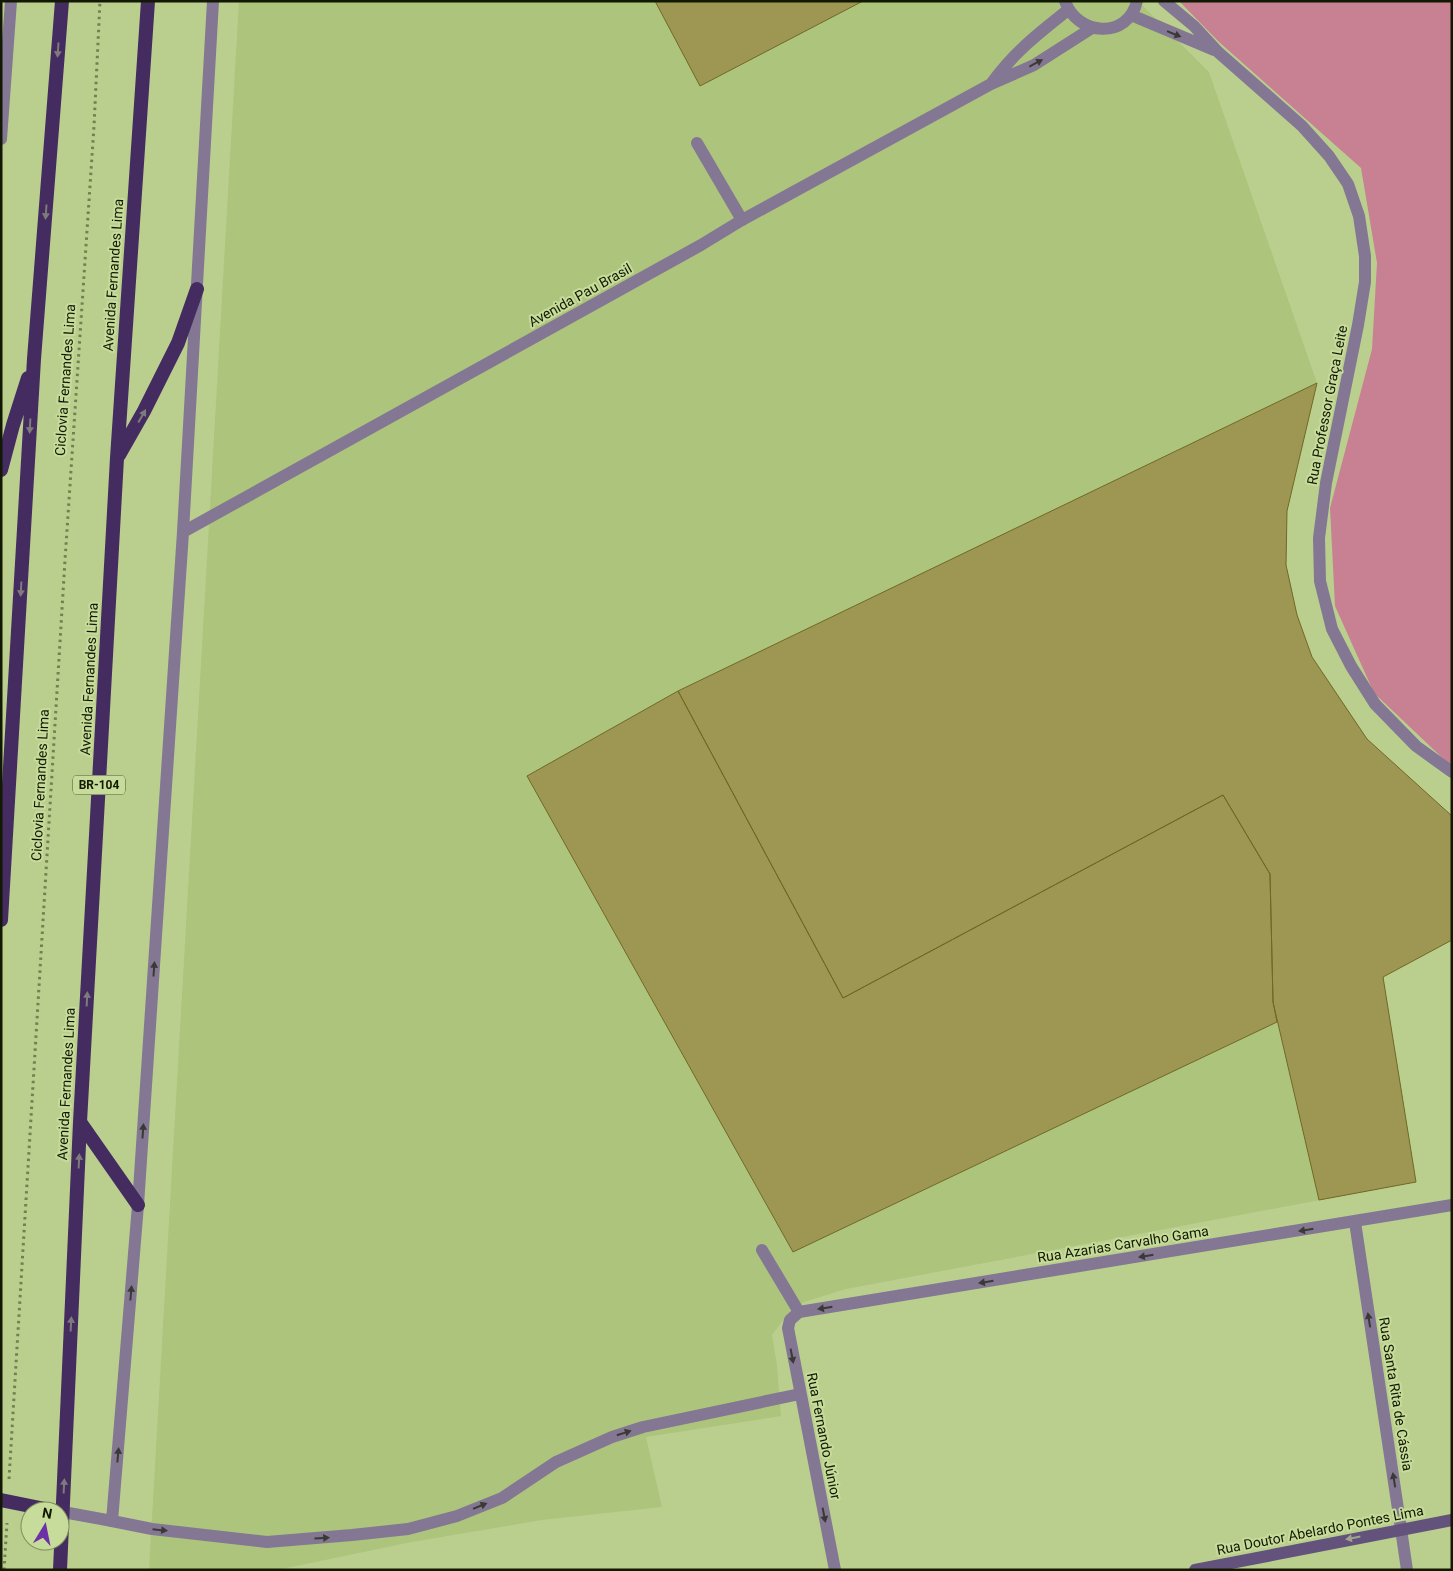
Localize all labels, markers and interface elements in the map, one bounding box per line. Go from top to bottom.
one-way arrow [1167,30,1182,38]
one-way arrow [54,42,62,58]
one-way arrow [1029,59,1042,68]
street label: Avenida Fernandes Lima [100,198,126,352]
one-way arrow [41,204,49,220]
street label: Avenida Pau Brasil [526,260,634,330]
street label: Ciclovia Fernandes Lima [52,304,78,456]
street label: Rua Professor Graça Leite [1304,324,1350,486]
one-way arrow [137,409,146,422]
one-way arrow [26,419,34,435]
one-way arrow [16,581,24,597]
street label: Avenida Fernandes Lima [77,602,101,756]
street label: Ciclovia Fernandes Lima [28,709,52,861]
road number: BR-104 [73,776,125,794]
one-way arrow [150,961,158,977]
one-way arrow [84,991,92,1007]
street label: Avenida Fernandes Lima [54,1007,78,1161]
one-way arrow [140,1123,148,1139]
one-way arrow [75,1153,83,1169]
street label: Rua Azarias Carvalho Gama [1036,1223,1210,1265]
one-way arrow [1298,1226,1314,1234]
one-way arrow [1138,1252,1154,1260]
one-way arrow [977,1278,993,1286]
one-way arrow [128,1285,136,1301]
one-way arrow [817,1304,833,1312]
one-way arrow [1365,1311,1373,1327]
one-way arrow [68,1316,76,1332]
street label: Rua Santa Rita de Cássia [1376,1316,1416,1472]
one-way arrow [788,1348,796,1363]
street label: Rua Fernando Júnior [804,1371,844,1501]
one-way arrow [617,1429,632,1436]
one-way arrow [114,1447,122,1463]
one-way arrow [1389,1472,1397,1488]
one-way arrow [60,1478,68,1494]
north arrow [20,1501,70,1551]
one-way arrow [473,1502,487,1510]
street label: Rua Doutor Abelardo Pontes Lima [1215,1502,1425,1558]
text: N [41,1504,54,1522]
one-way arrow [821,1507,829,1523]
one-way arrow [152,1526,168,1534]
one-way arrow [314,1533,330,1541]
one-way arrow [1345,1534,1361,1542]

